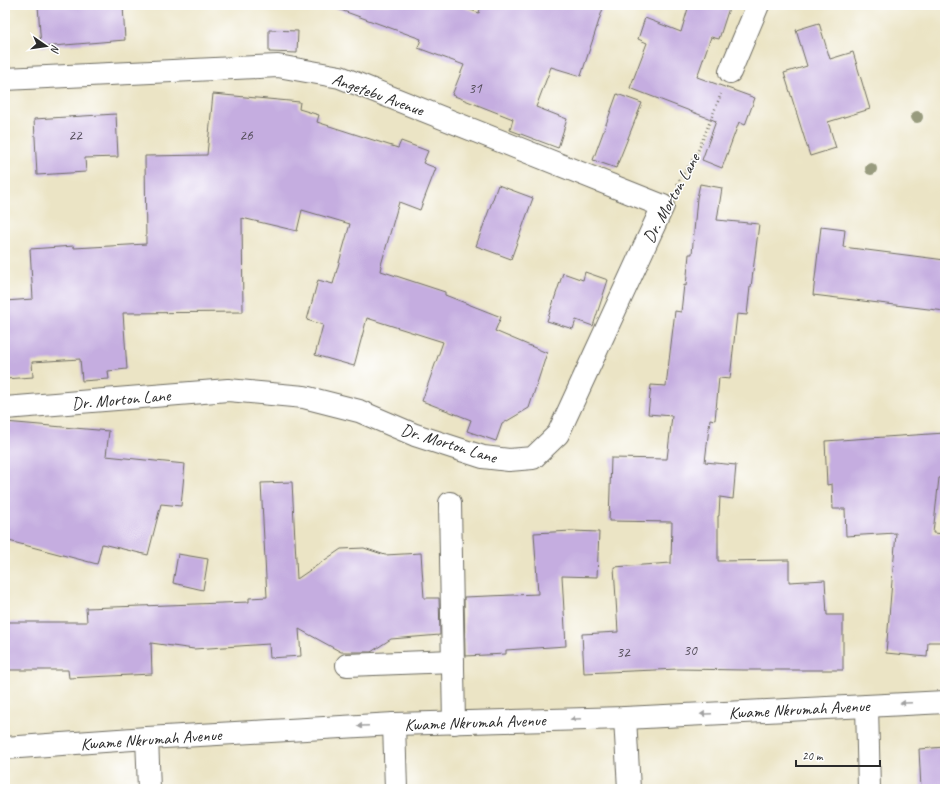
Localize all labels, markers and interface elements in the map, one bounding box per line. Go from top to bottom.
north arrow [26,26,66,66]
text: N [48,43,63,55]
street label: Angetebu Avenue [329,68,428,121]
house number: 31 [468,79,483,98]
house number: 22 [68,126,83,145]
house number: 26 [239,126,254,145]
street label: Dr. Morton Lane [638,149,705,247]
street label: Dr. Morton Lane [71,385,173,414]
street label: Dr. Morton Lane [399,419,501,468]
house number: 30 [683,641,698,660]
house number: 32 [616,643,631,662]
street label: Kwame Nkrumah Avenue [728,695,871,724]
one-way arrow [900,700,912,707]
street label: Kwame Nkrumah Avenue [404,709,547,735]
one-way arrow [700,710,712,717]
one-way arrow [569,716,582,722]
one-way arrow [357,723,369,730]
street label: Kwame Nkrumah Avenue [80,724,224,755]
scale bar [796,742,880,768]
text: 20 m [802,748,824,764]

